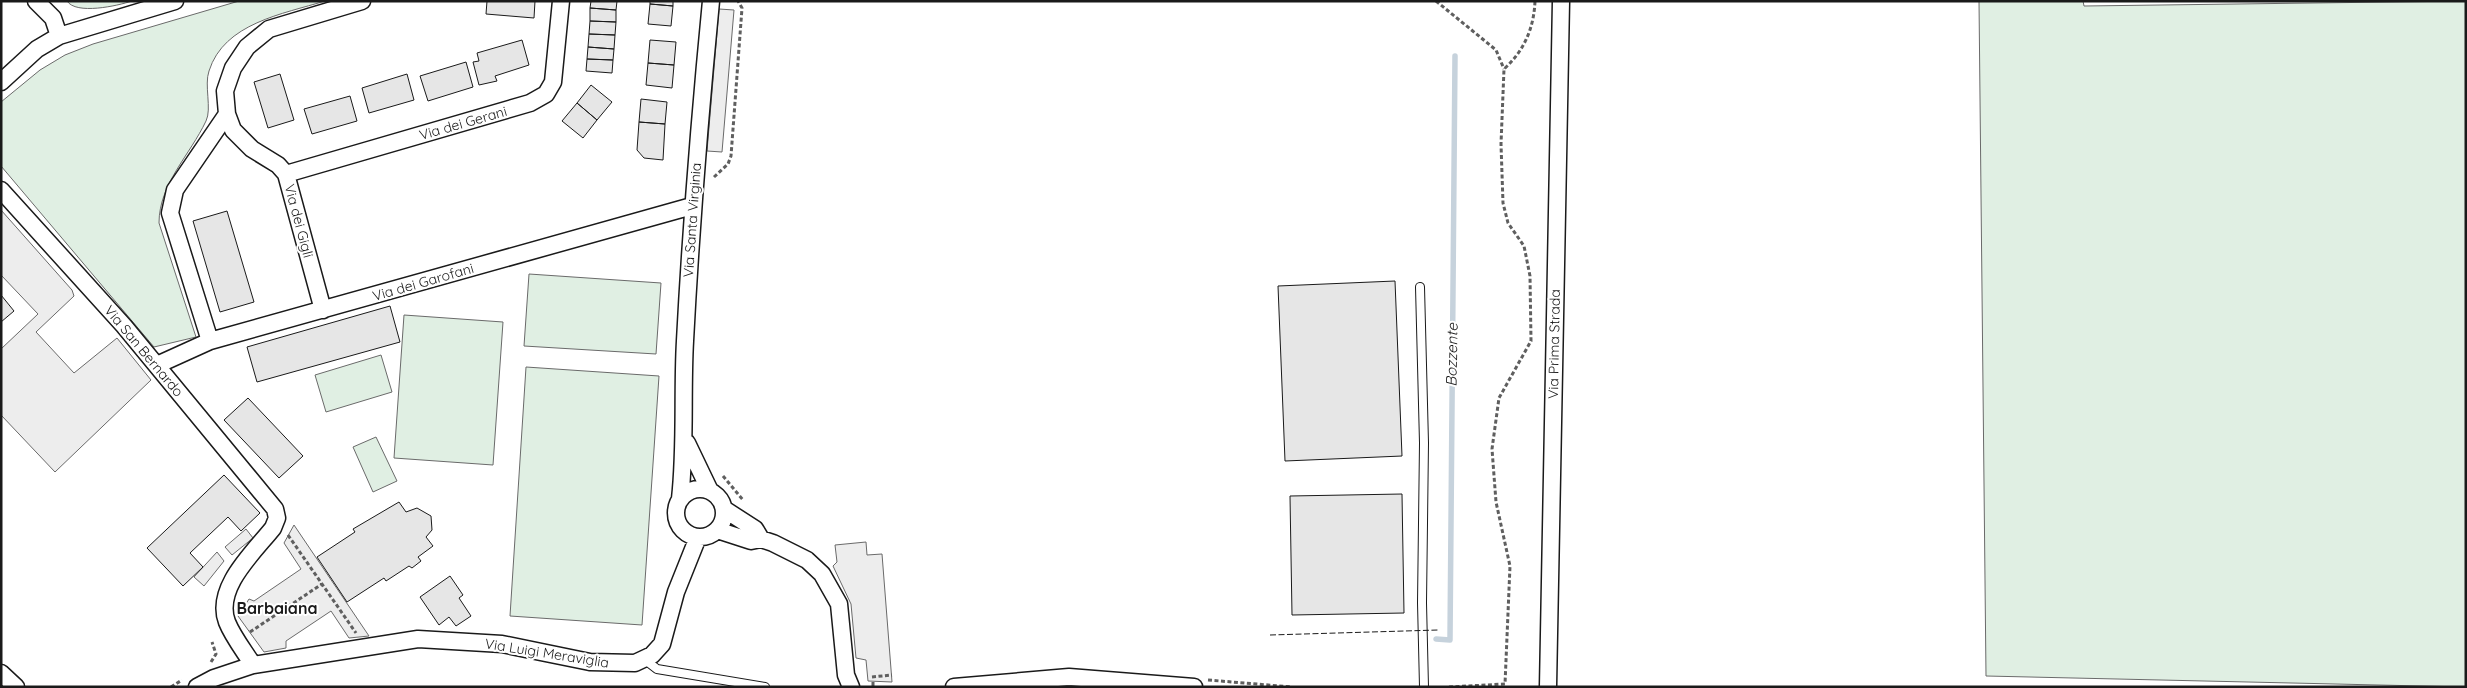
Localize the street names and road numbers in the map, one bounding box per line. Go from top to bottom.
street label: Via dei Gerani [417,102,509,144]
street label: Via Santa Virginia [679,162,705,278]
street label: Via dei Gigli [281,182,317,260]
street label: Via dei Garofani [370,259,476,305]
street label: Via Prima Strada [1544,289,1564,399]
street label: Via San Bernardo [101,302,187,400]
street label: Via Luigi Meraviglia [484,634,610,672]

